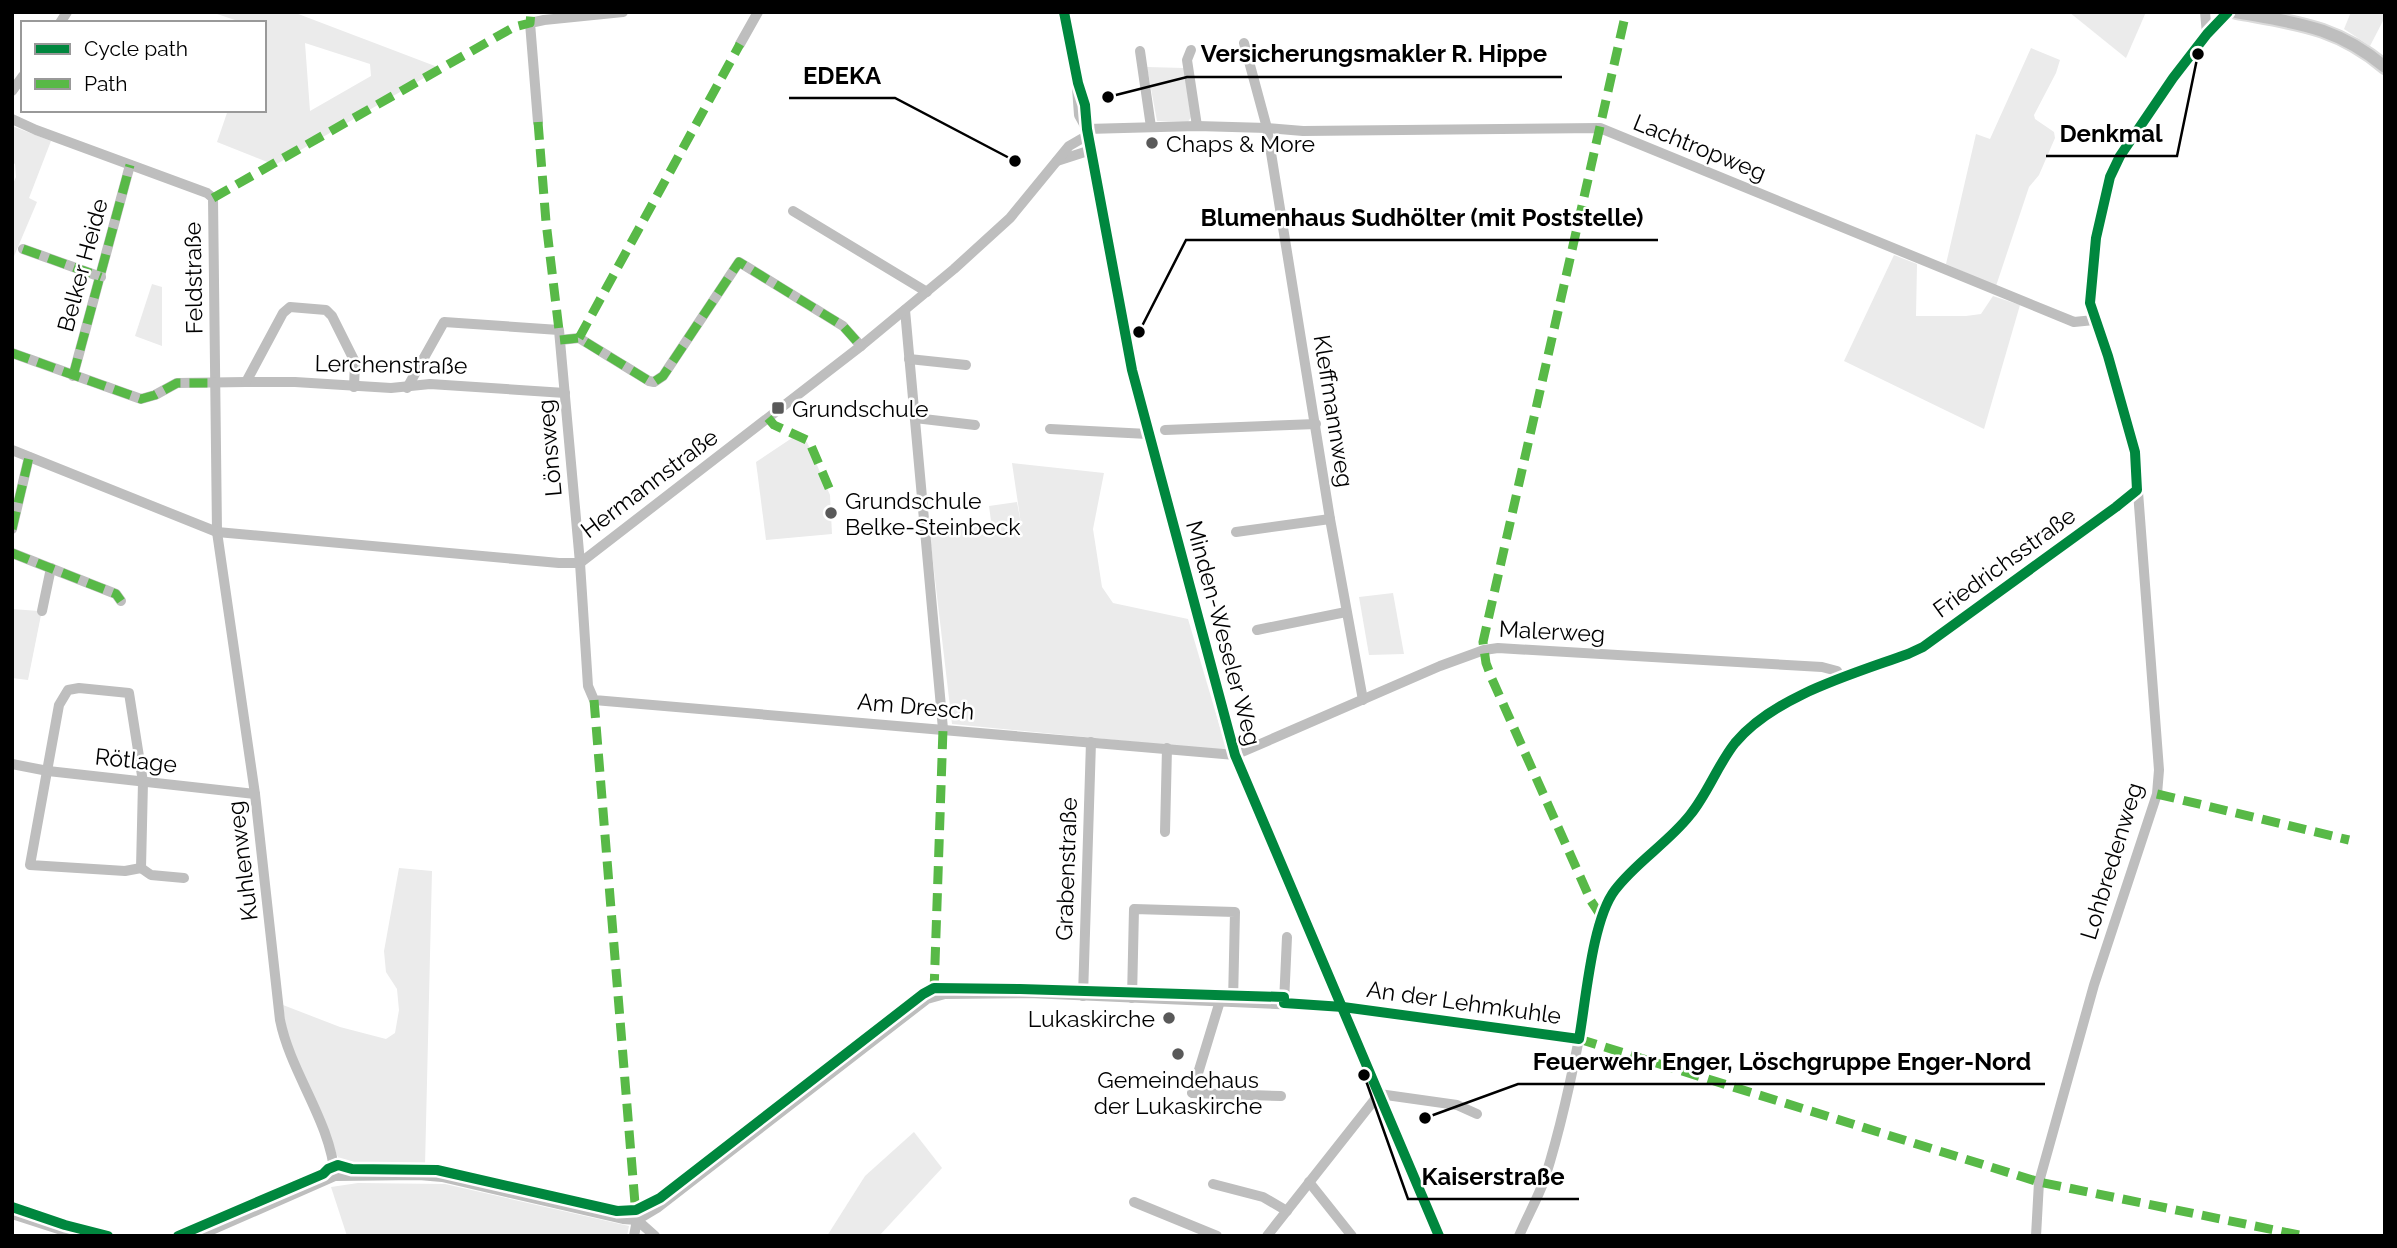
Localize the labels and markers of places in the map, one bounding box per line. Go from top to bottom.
callout: Versicherungsmakler R. Hippe [1187,32,1562,77]
callout: EDEKA [789,53,895,98]
callout: Denkmal [2046,111,2177,156]
place label: Chaps & More [1166,130,1315,157]
marker: Chaps & More [1144,135,1160,151]
callout: Blumenhaus Sudhölter (mit Poststelle) [1186,195,1658,240]
place label: Grundschule [792,395,928,422]
marker: Grundschule [770,400,786,416]
place label: Grundschule Belke-Steinbeck [845,487,1021,540]
marker: Grundschule Belke-Steinbeck [823,505,839,521]
place label: Lukaskirche [1028,1005,1155,1032]
marker: Lukaskirche [1161,1010,1177,1026]
callout: Feuerwehr Enger, Löschgruppe Enger-Nord [1518,1039,2045,1084]
marker: Gemeindehaus der Lukaskirche [1170,1046,1186,1062]
place label: Gemeindehaus der Lukaskirche [1094,1066,1262,1119]
callout: Kaiserstraße [1408,1154,1579,1199]

